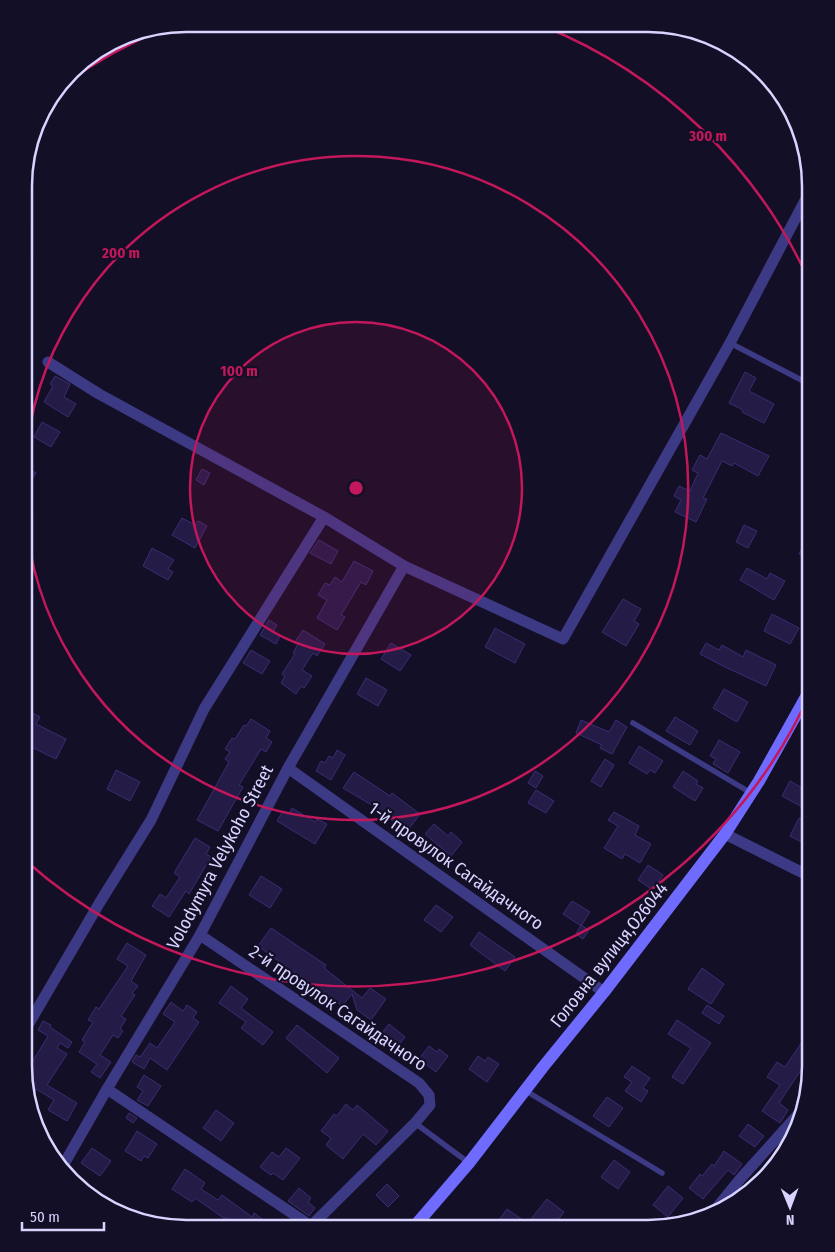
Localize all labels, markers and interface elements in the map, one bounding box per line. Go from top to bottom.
text: 300 m [688,127,727,145]
text: 200 m [101,244,140,262]
text: 100 m [220,362,258,380]
centre of rings [347,479,365,497]
street label: Volodymyra Velykoho Street [162,761,278,953]
street label: 1-й провулок Сагайдачного [364,797,548,935]
street label: Головна вулиця,О26044 [546,878,673,1032]
street label: 2-й провулок Сагайдачного [245,940,431,1076]
north arrow [765,1182,815,1232]
scale bar [22,1200,105,1232]
text: 50 m [30,1208,60,1226]
text: N [786,1211,795,1228]

